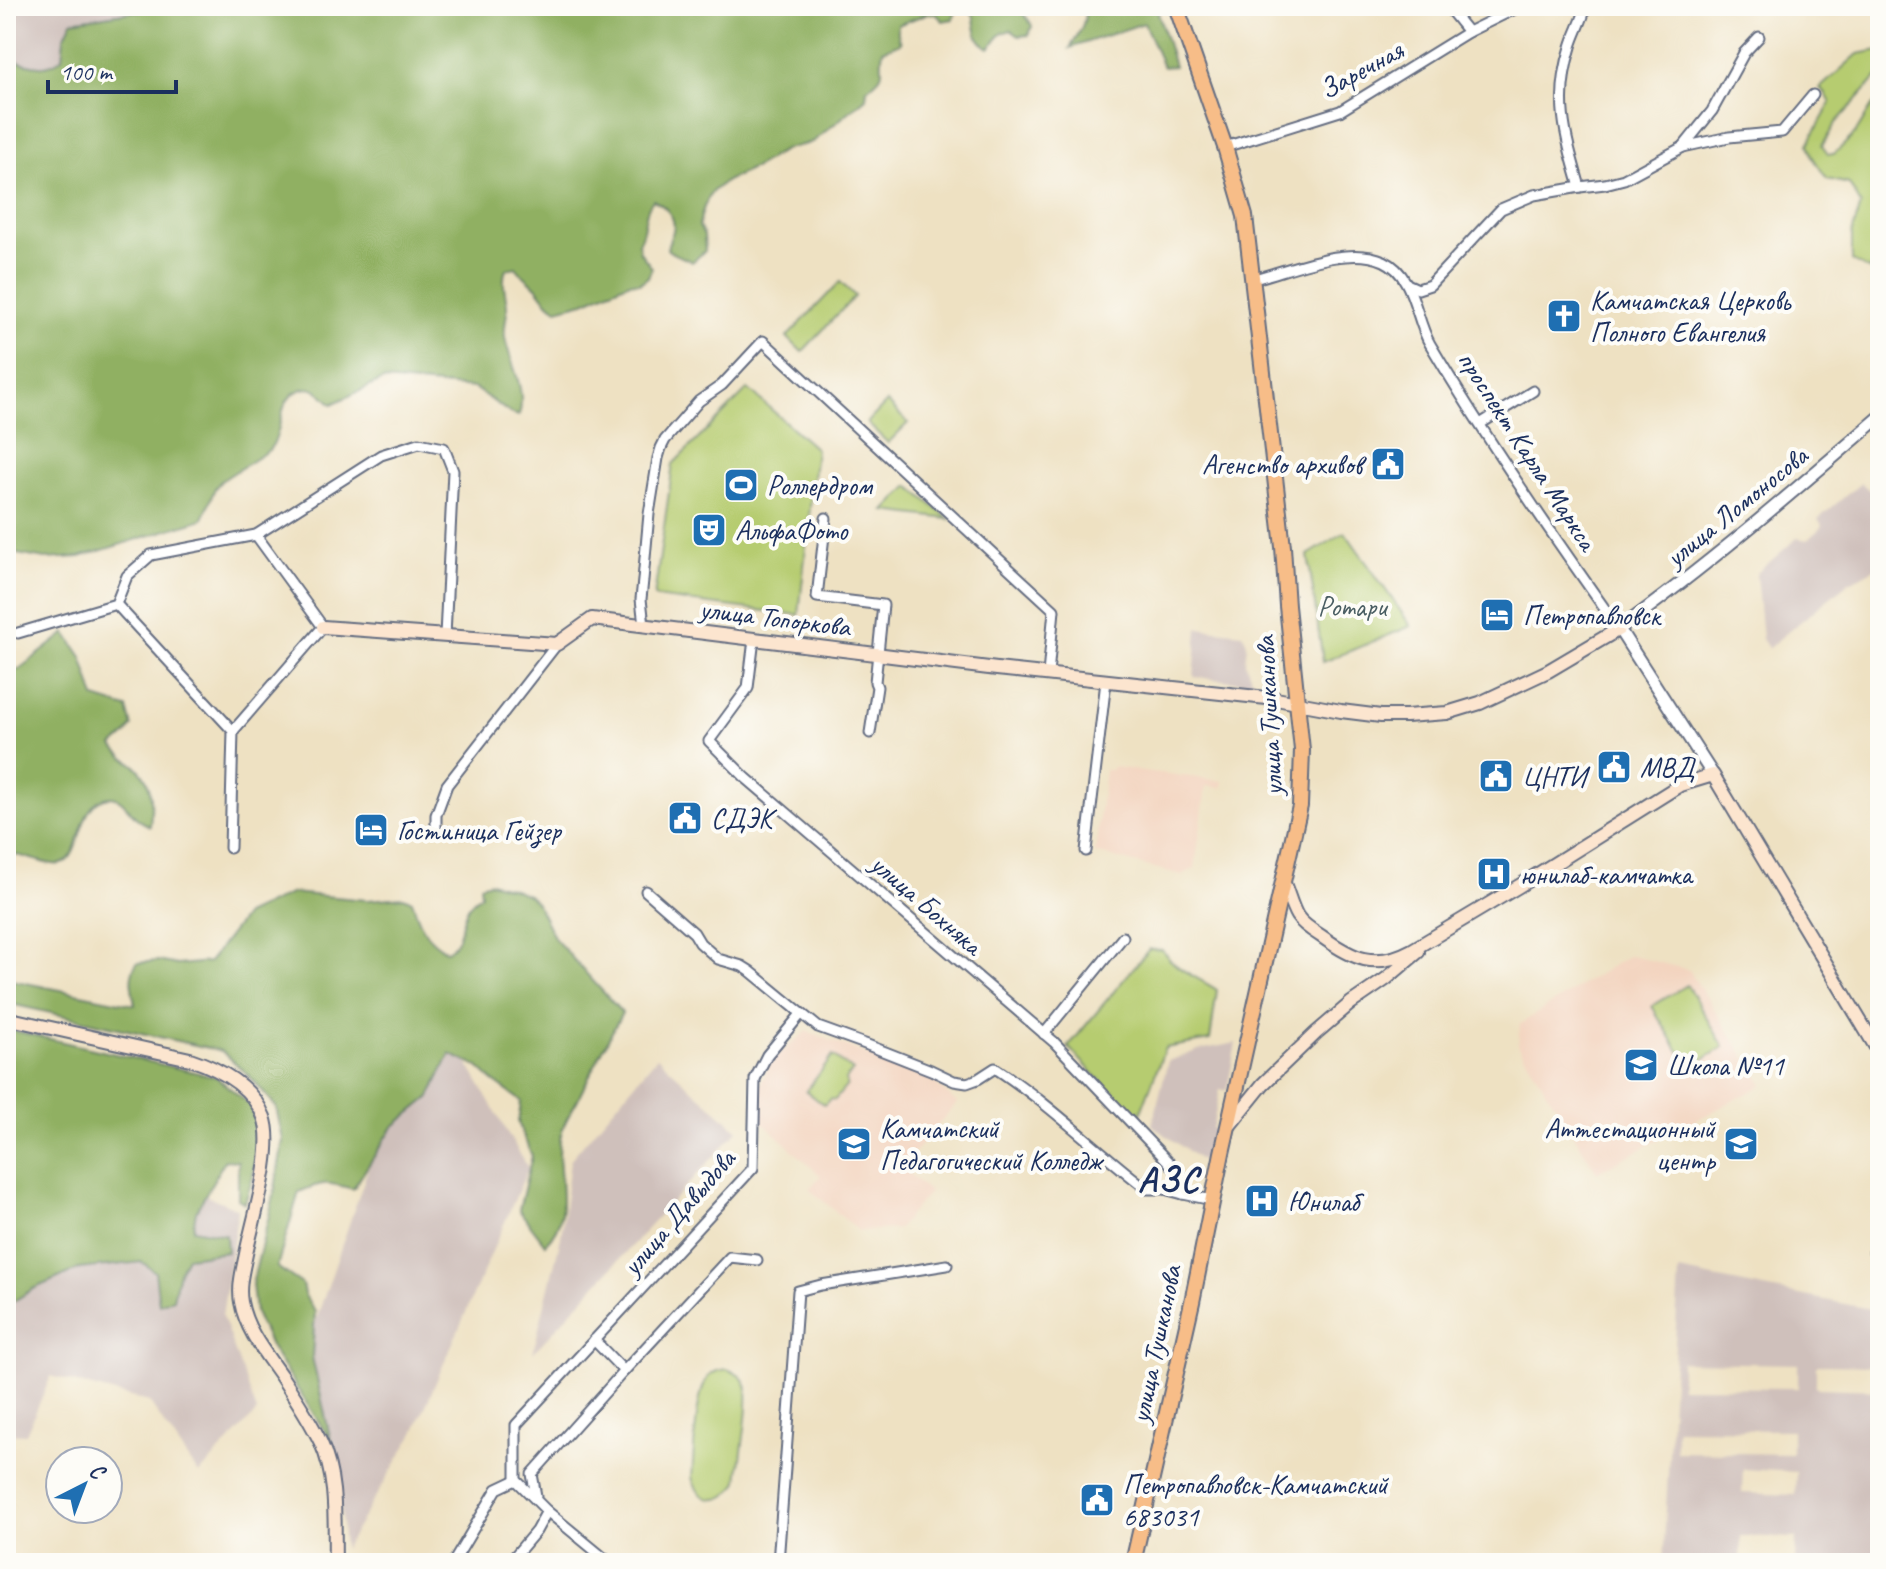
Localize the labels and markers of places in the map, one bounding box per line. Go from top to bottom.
place label: Камчатская Церковь Полного Евангелия [1590,283,1793,350]
church icon: Камчатская Церковь Полного Евангелия [1545,297,1583,335]
public building icon: Агенство архивов [1369,445,1407,483]
place label: Агенство архивов [1202,447,1367,482]
sports icon: Роллердром [722,466,760,504]
place label: Роллердром [767,468,874,503]
theatre icon: АльфаФото [690,511,728,549]
place label: АльфаФото [735,513,849,548]
hotel icon: Петропавловск [1478,596,1516,634]
place label: Петропавловск [1523,598,1663,633]
public building icon: МВД [1595,748,1633,786]
place label: МВД [1640,750,1696,785]
public building icon: ЦНТИ [1477,757,1515,795]
place label: ЦНТИ [1522,759,1591,794]
public building icon: СДЭК [666,799,704,837]
place label: СДЭК [711,801,778,836]
hotel icon: Гостиница Гейзер [352,811,390,849]
place label: Гостиница Гейзер [397,813,562,849]
hospital icon: юнилаб-камчатка [1475,855,1513,893]
place label: юнилаб-камчатка [1520,857,1694,892]
school or university icon: Школа №11 [1622,1046,1660,1084]
place label: Школа №11 [1667,1048,1785,1083]
place label: Камчатский Педагогический Колледж [880,1111,1105,1178]
place label: Аттестационный центр [1544,1111,1716,1178]
school or university icon: Камчатский Педагогический Колледж [835,1125,873,1163]
school or university icon: Аттестационный центр [1722,1125,1760,1163]
hospital icon: Юнилаб [1243,1182,1281,1220]
place label: Юнилаб [1288,1184,1364,1219]
place label: Петропавловск-Камчатский 683031 [1123,1467,1389,1534]
public building icon: Петропавловск-Камчатский 683031 [1078,1481,1116,1519]

